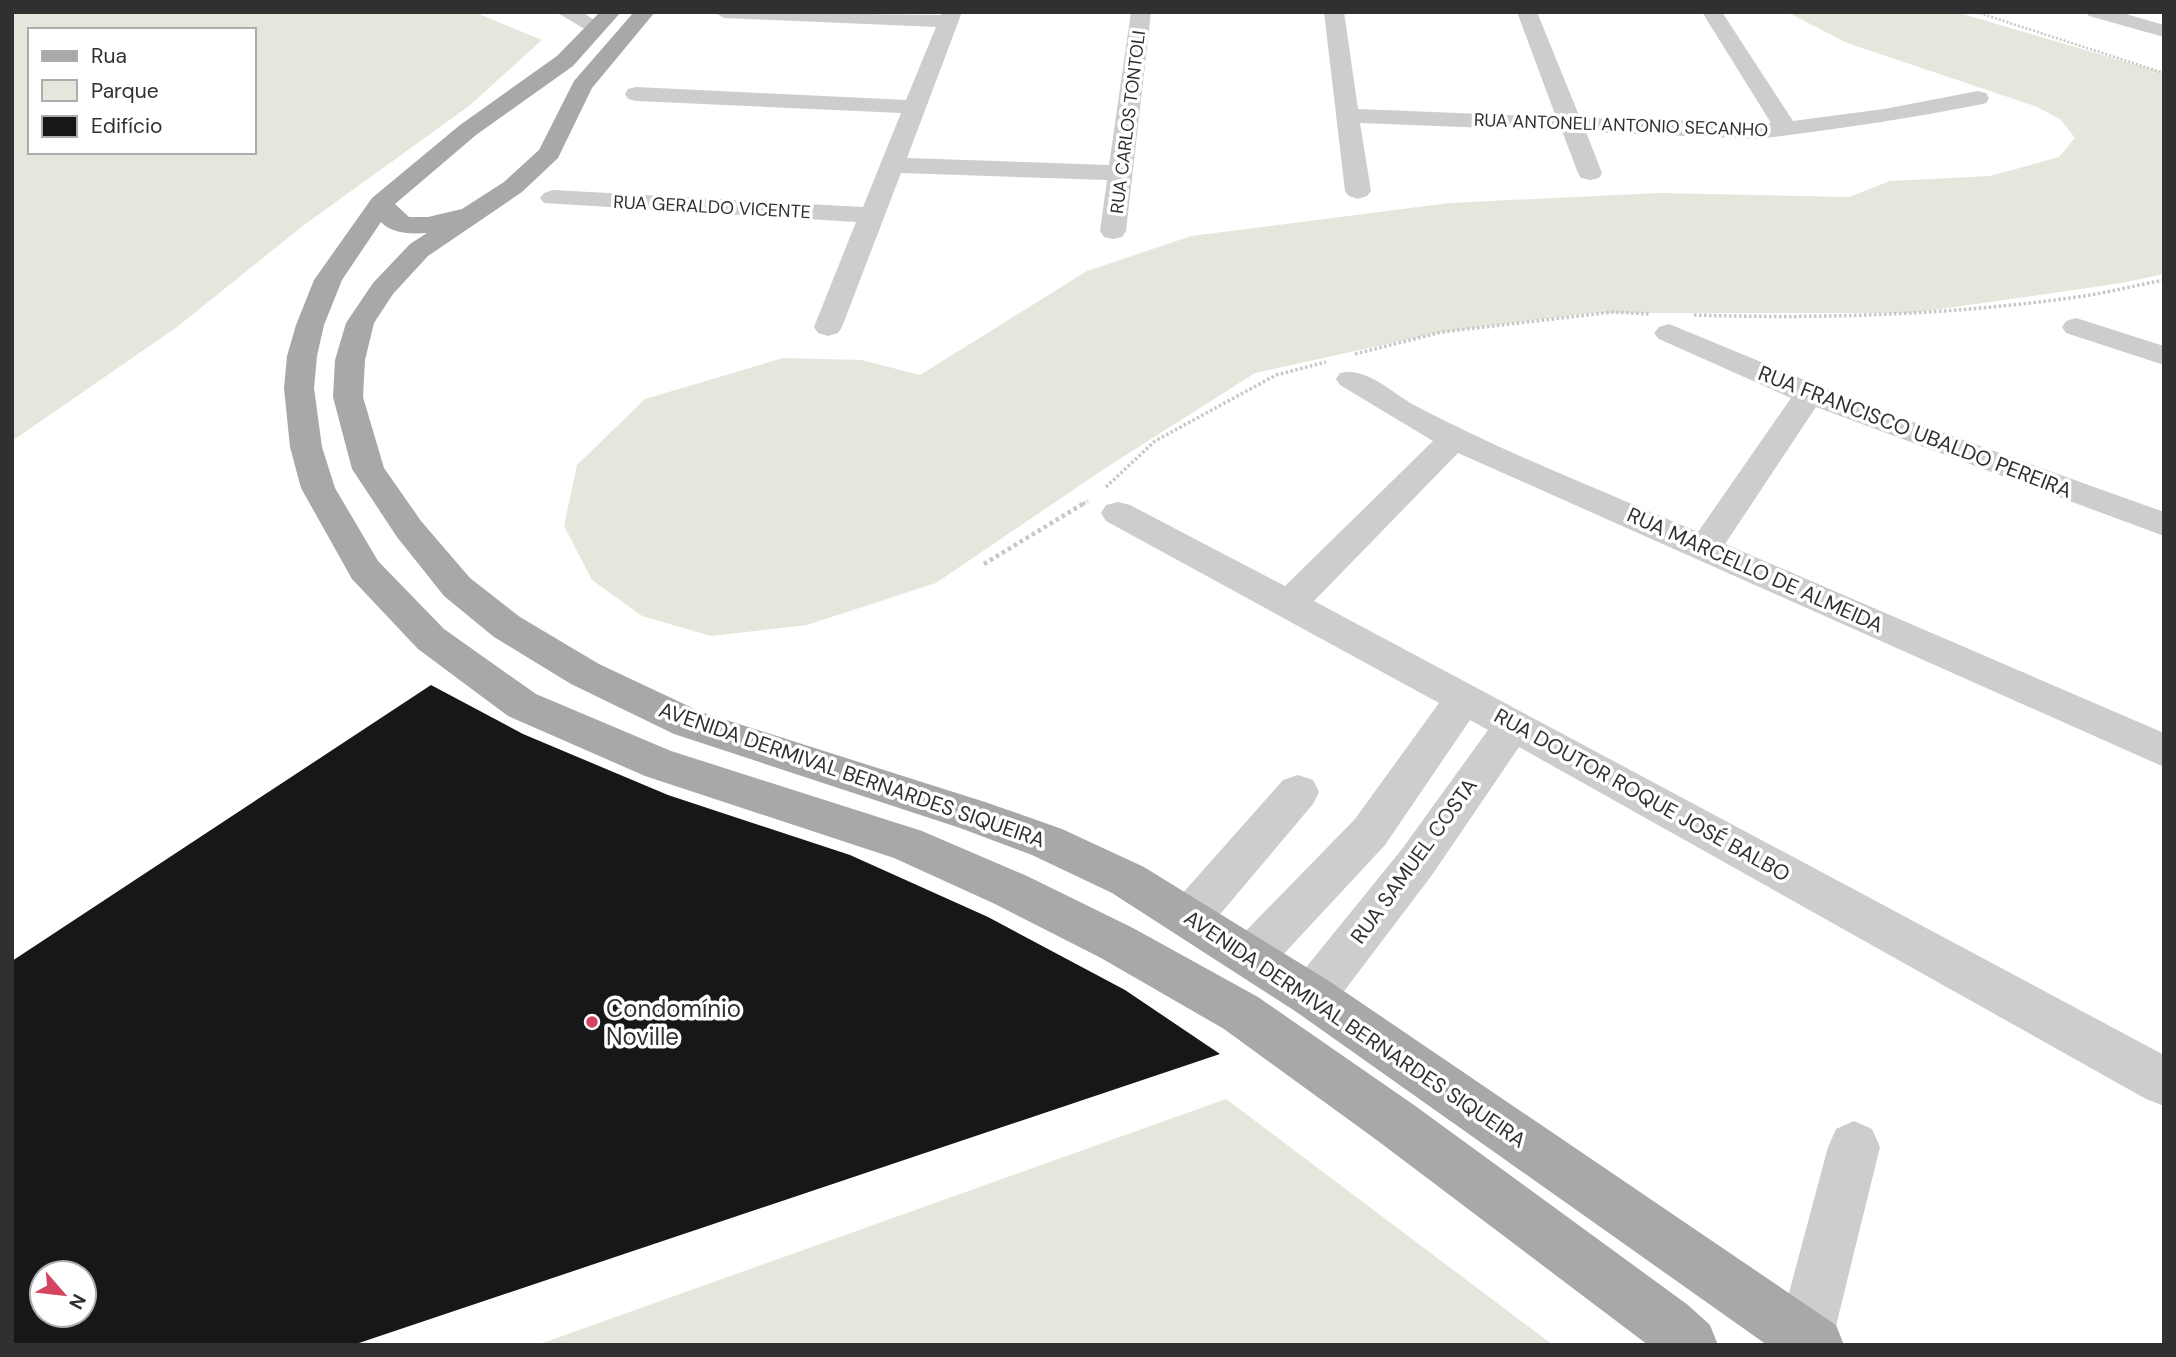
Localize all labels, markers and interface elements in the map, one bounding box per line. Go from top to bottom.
legend [28,28,256,154]
street label: RUA CARLOS TONTOLI [1105,29,1151,215]
text: Rua [91,42,127,70]
text: Parque [91,77,159,105]
street label: RUA ANTONELI ANTONIO SECANHO [1473,108,1769,142]
text: Edifício [91,112,162,140]
street label: RUA GERALDO VICENTE [613,190,811,224]
street label: RUA FRANCISCO UBALDO PEREIRA [1754,359,2076,505]
street label: RUA MARCELLO DE ALMEIDA [1623,501,1887,639]
street label: AVENIDA DERMIVAL BERNARDES SIQUEIRA [655,696,1049,854]
street label: RUA DOUTOR ROQUE JOSÉ BALBO [1489,702,1795,888]
street label: RUA SAMUEL COSTA [1344,772,1484,949]
street label: AVENIDA DERMIVAL BERNARDES SIQUEIRA [1179,904,1531,1154]
place label: Condomínio Noville [606,993,741,1052]
marker: Condomínio Noville [584,1014,600,1030]
north arrow [28,1259,98,1329]
text: N [63,1290,92,1314]

